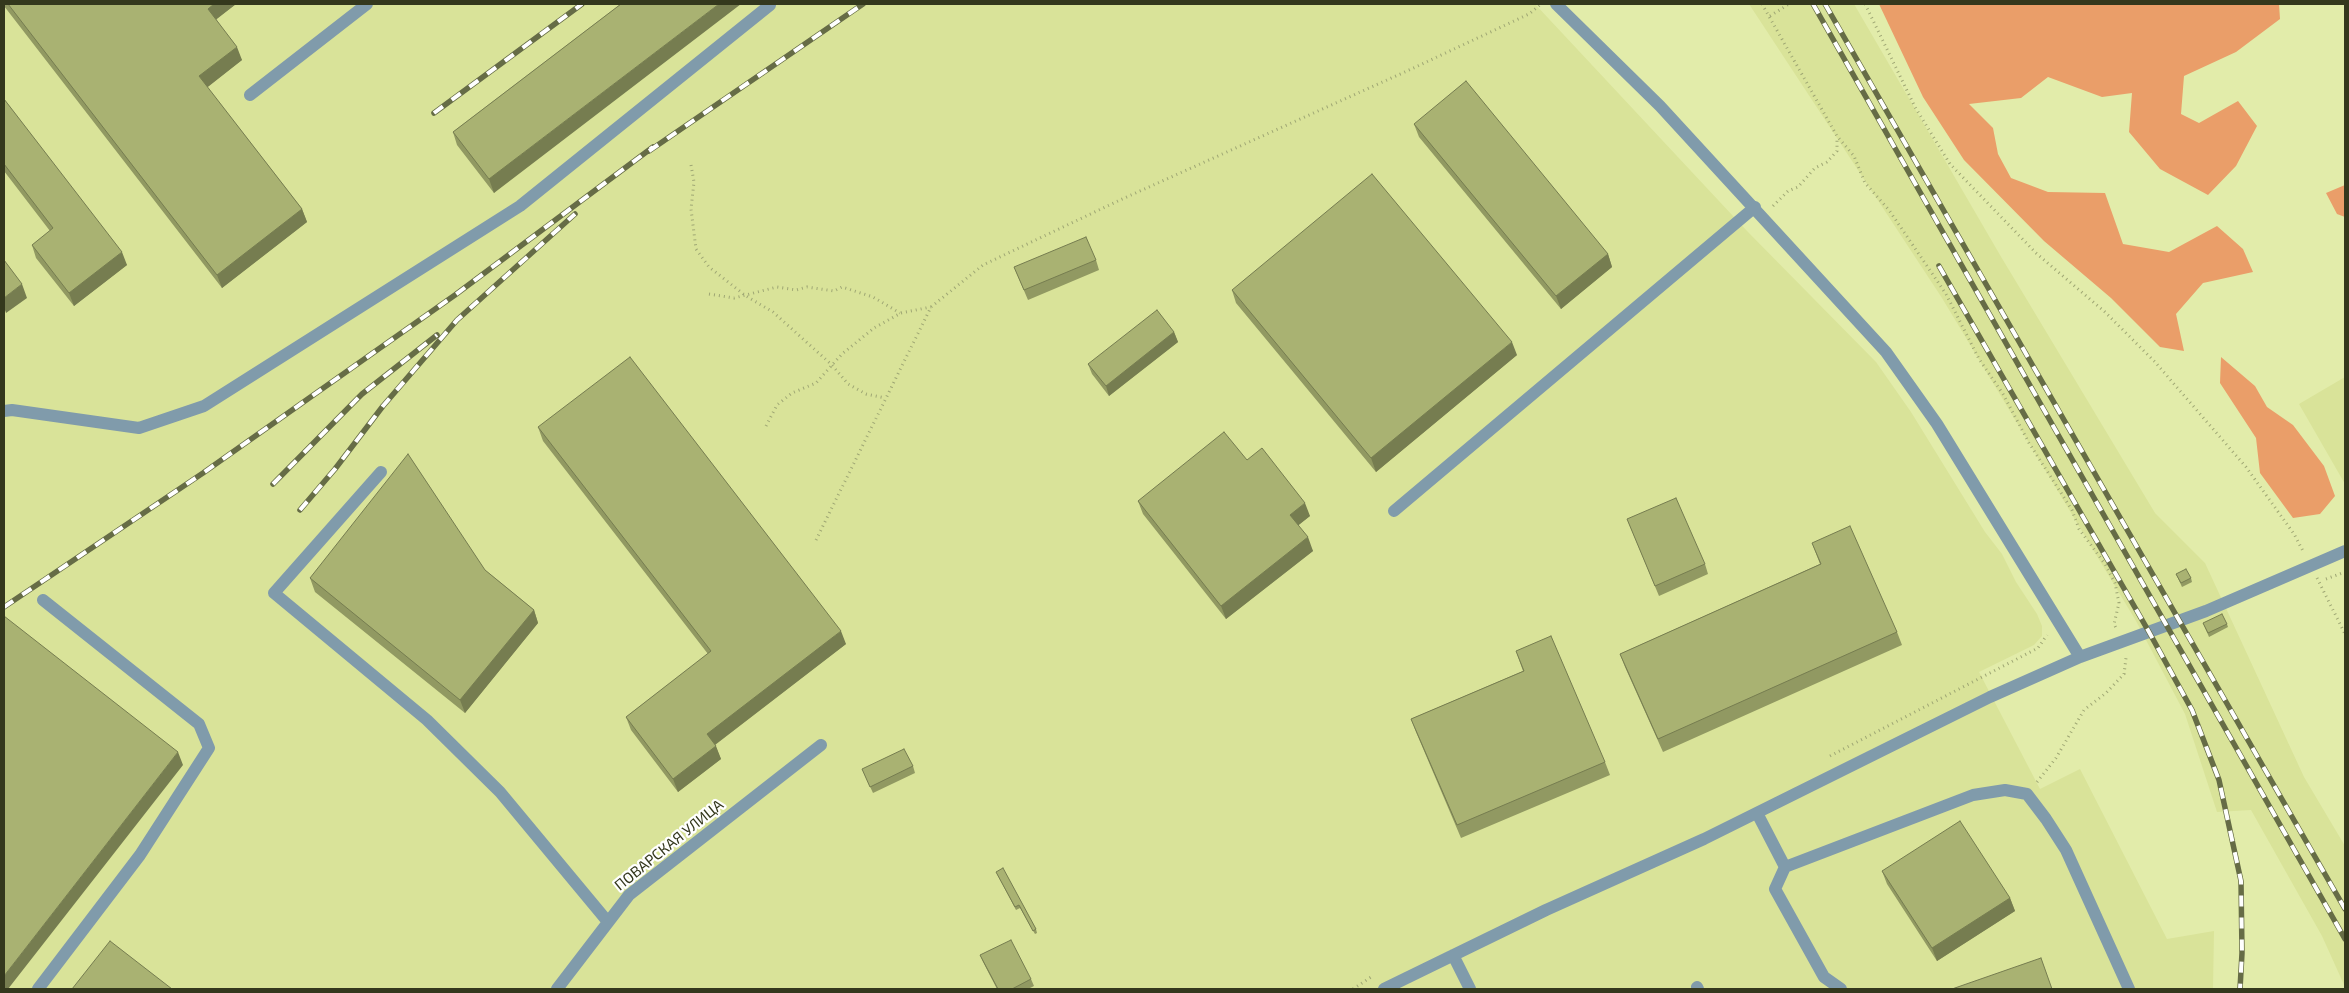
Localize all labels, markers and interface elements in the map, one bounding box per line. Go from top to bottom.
street label: ПОВАРСКАЯ УЛИЦА [611,796,727,894]

